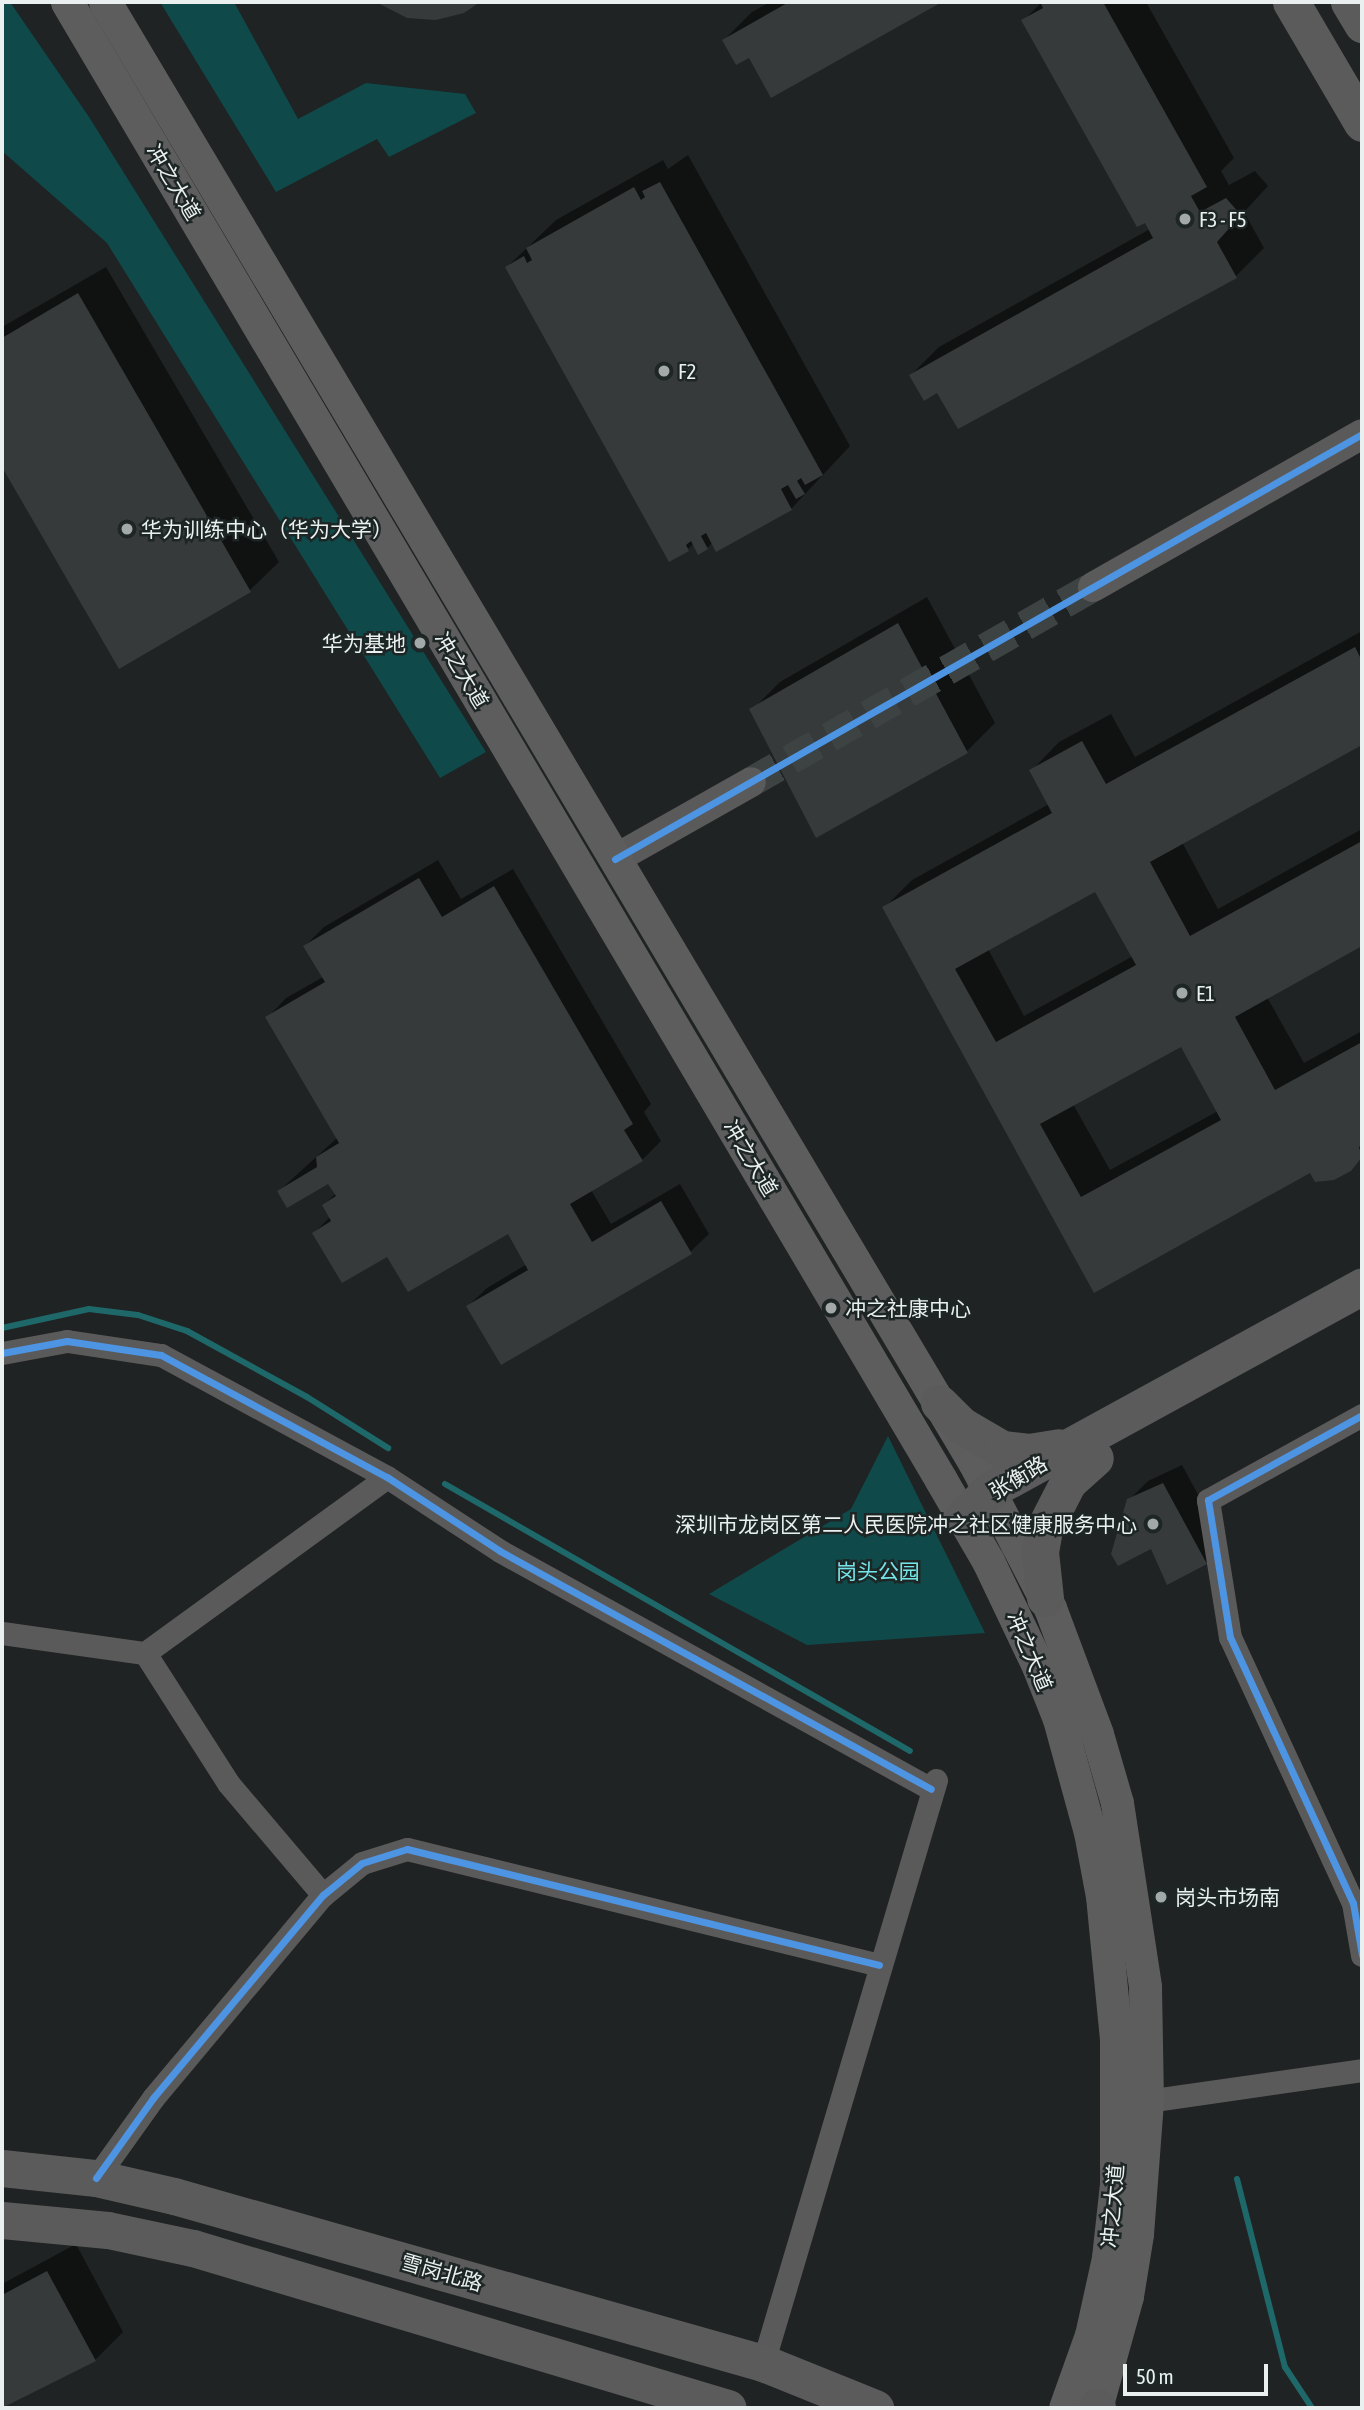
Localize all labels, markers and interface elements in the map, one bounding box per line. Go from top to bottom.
street label: 冲之大道 [142,140,206,224]
place label: F3 - F5 [1199,206,1247,232]
marker: F3 - F5 [1177,211,1193,227]
place label: F2 [678,358,696,384]
marker: F2 [656,363,672,379]
place label: 华为训练中心（华为大学） [141,516,393,542]
marker: 华为训练中心（华为大学） [119,521,135,537]
street label: 冲之大道 [430,628,494,712]
place label: 华为基地 [322,630,406,656]
marker: 华为基地 [412,635,428,651]
place label: E1 [1196,980,1215,1006]
marker: E1 [1174,985,1190,1001]
street label: 冲之大道 [719,1116,783,1200]
place label: 冲之社康中心 [845,1295,971,1321]
marker: 冲之社康中心 [823,1300,839,1316]
street label: 张衡路 [985,1450,1051,1504]
place label: 深圳市龙岗区第二人民医院冲之社区健康服务中心 [675,1511,1137,1537]
marker: 深圳市龙岗区第二人民医院冲之社区健康服务中心 [1143,1514,1163,1534]
park label: 岗头公园 [836,1558,920,1584]
street label: 冲之大道 [1002,1607,1058,1695]
place label: 岗头市场南 [1175,1884,1280,1910]
marker: 岗头市场南 [1153,1889,1169,1905]
street label: 冲之大道 [1096,2163,1128,2249]
street label: 雪岗北路 [398,2248,486,2296]
scale bar [1126,2350,1271,2394]
text: 50 m [1136,2364,1174,2388]

